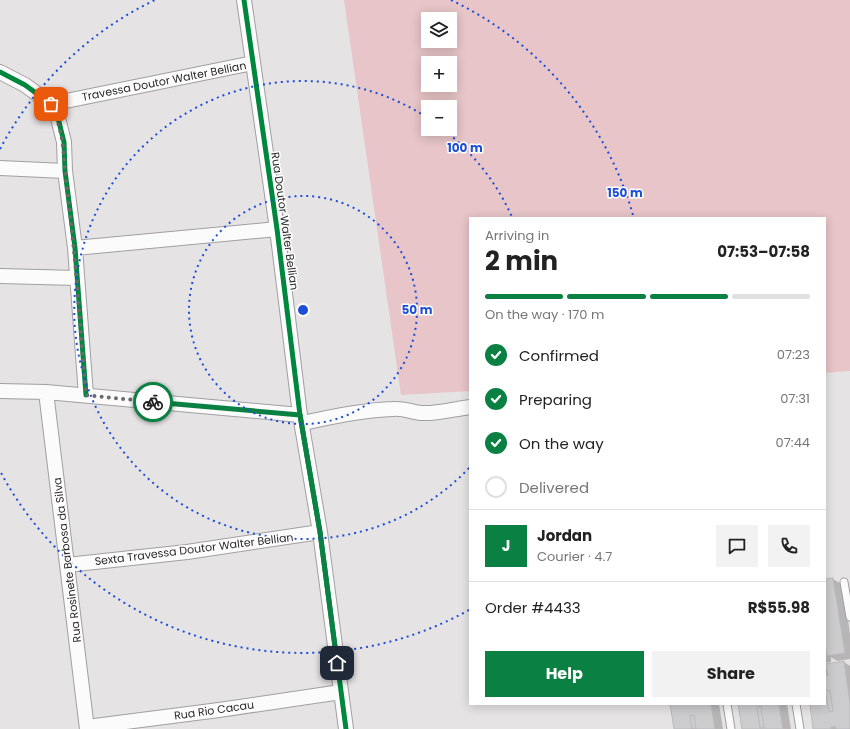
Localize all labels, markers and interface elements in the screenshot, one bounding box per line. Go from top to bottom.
map controls [421,12,457,136]
button: layers [421,12,457,48]
button: + [421,56,457,92]
street label: Travessa Doutor Walter Bellian [80,57,248,105]
pin [34,87,68,121]
icon: bag [40,93,62,115]
button: − [421,100,457,136]
text: 100 m [447,139,483,156]
street label: Rua Doutor Walter Bellian [267,151,303,291]
text: 150 m [607,184,643,201]
text: Arriving in [485,226,549,245]
text: 07:53–07:58 [717,241,810,262]
text: 2 min [485,243,558,279]
text: 50 m [402,301,433,318]
centre of rings [296,303,310,317]
text: On the way · 170 m [485,305,604,324]
icon: check [485,344,507,366]
text: Confirmed [519,345,599,366]
text: 07:23 [777,345,810,364]
courier [133,382,173,422]
icon: check [485,388,507,410]
text: Preparing [519,389,592,410]
text: 07:31 [780,389,810,408]
icon: bike [142,391,164,413]
icon: check [485,432,507,454]
text: On the way [519,433,604,454]
text: 07:44 [776,433,810,452]
street label: Rua Rosinete Barbosa da Silva [49,477,85,643]
text: Delivered [519,477,589,498]
text: Jordan [537,525,592,546]
button: chat [716,525,758,567]
button: phone [768,525,810,567]
street label: Sexta Travessa Doutor Walter Bellian [94,529,294,569]
text: J [502,535,510,556]
text: Courier · 4.7 [537,547,612,566]
text: Order #4433 [485,597,581,618]
text: R$55.98 [748,597,810,618]
pin [320,646,354,680]
button: Help [485,651,644,697]
button: Share [652,651,810,697]
icon: home [326,652,348,674]
street label: Rua Rio Cacau [173,696,255,724]

